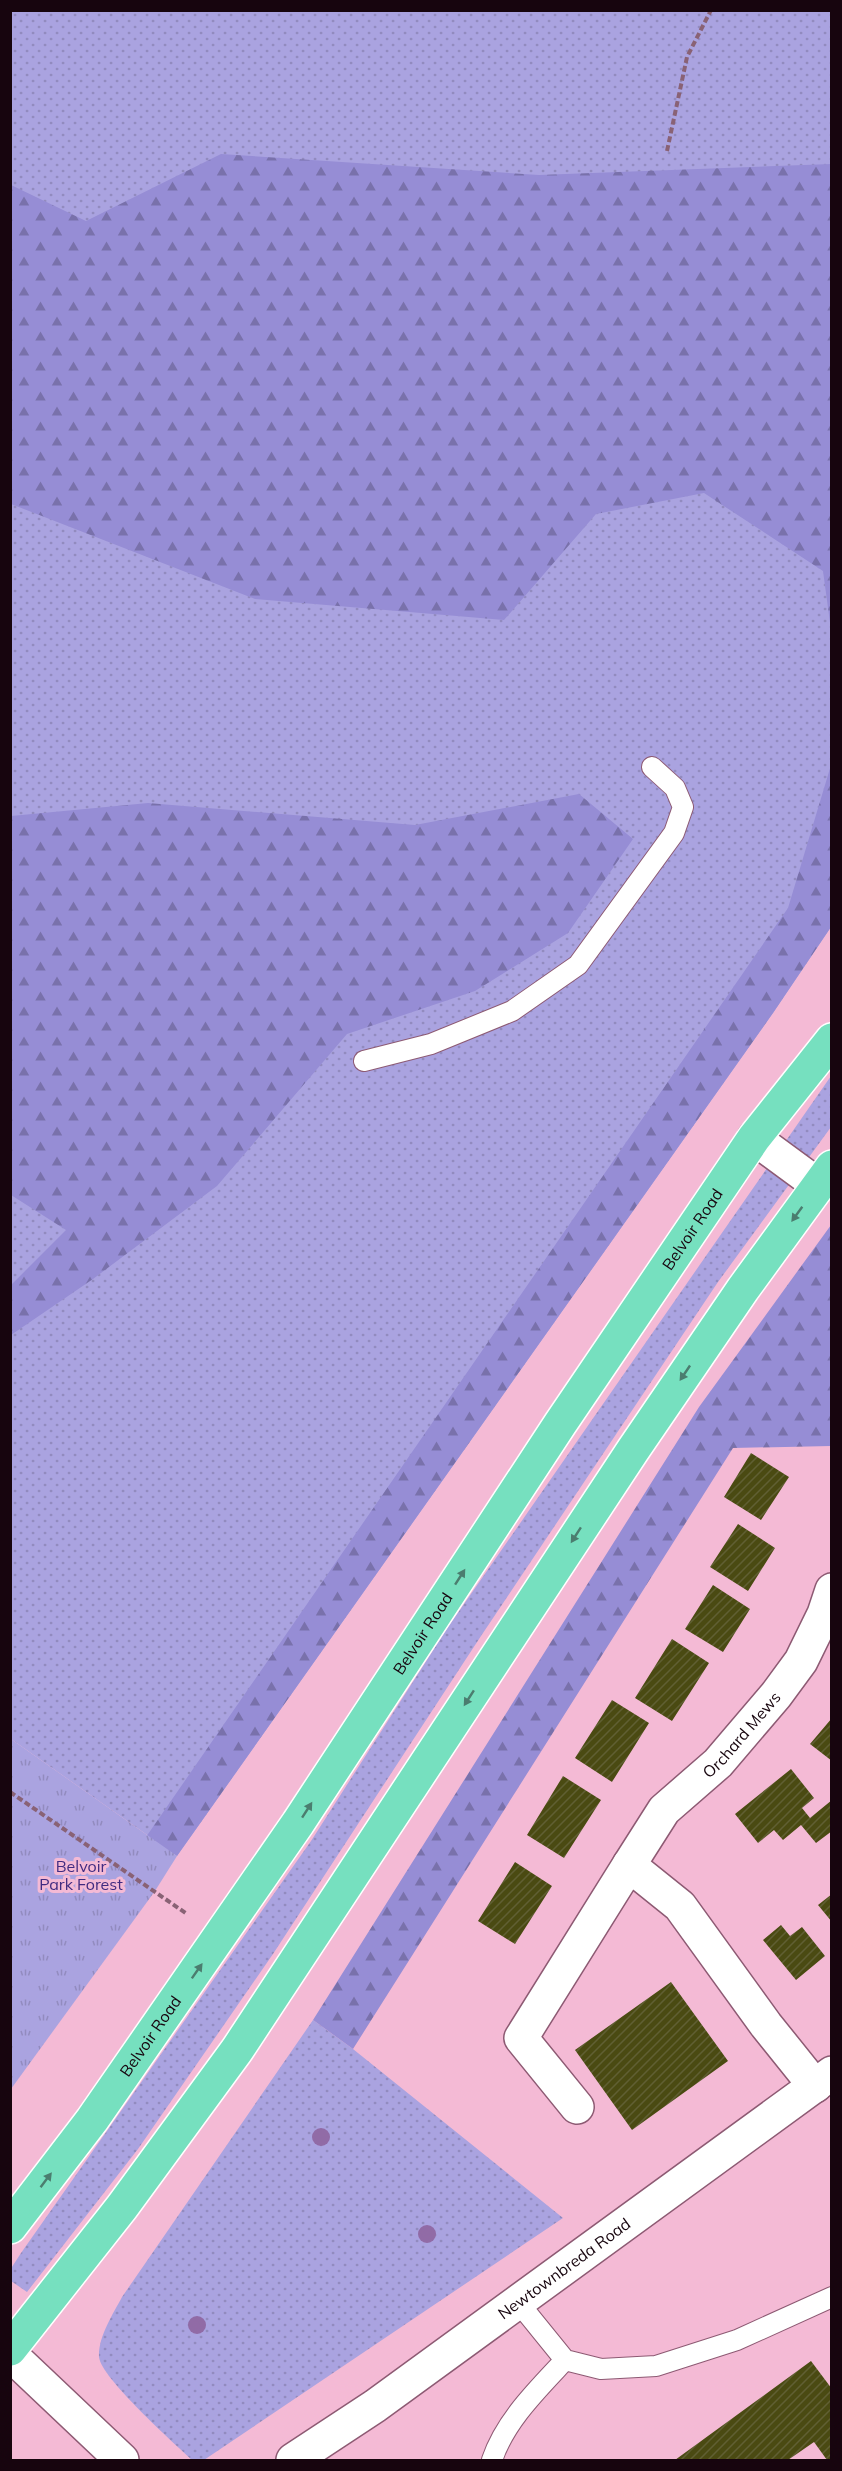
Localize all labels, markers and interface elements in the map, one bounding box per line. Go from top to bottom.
street label: Belvoir Road [657,1185,727,1274]
one-way arrow [791,1205,803,1221]
one-way arrow [679,1365,691,1381]
one-way arrow [571,1527,582,1544]
one-way arrow [454,1569,466,1585]
street label: Belvoir Road [388,1589,457,1678]
street label: Orchard Mews [698,1687,785,1782]
one-way arrow [464,1690,475,1707]
one-way arrow [301,1802,312,1818]
park label: Belvoir Park Forest [39,1856,123,1894]
one-way arrow [190,1963,202,1978]
street label: Belvoir Road [115,1992,185,2080]
one-way arrow [40,2173,52,2189]
street label: Newtownbreda Road [494,2213,634,2323]

